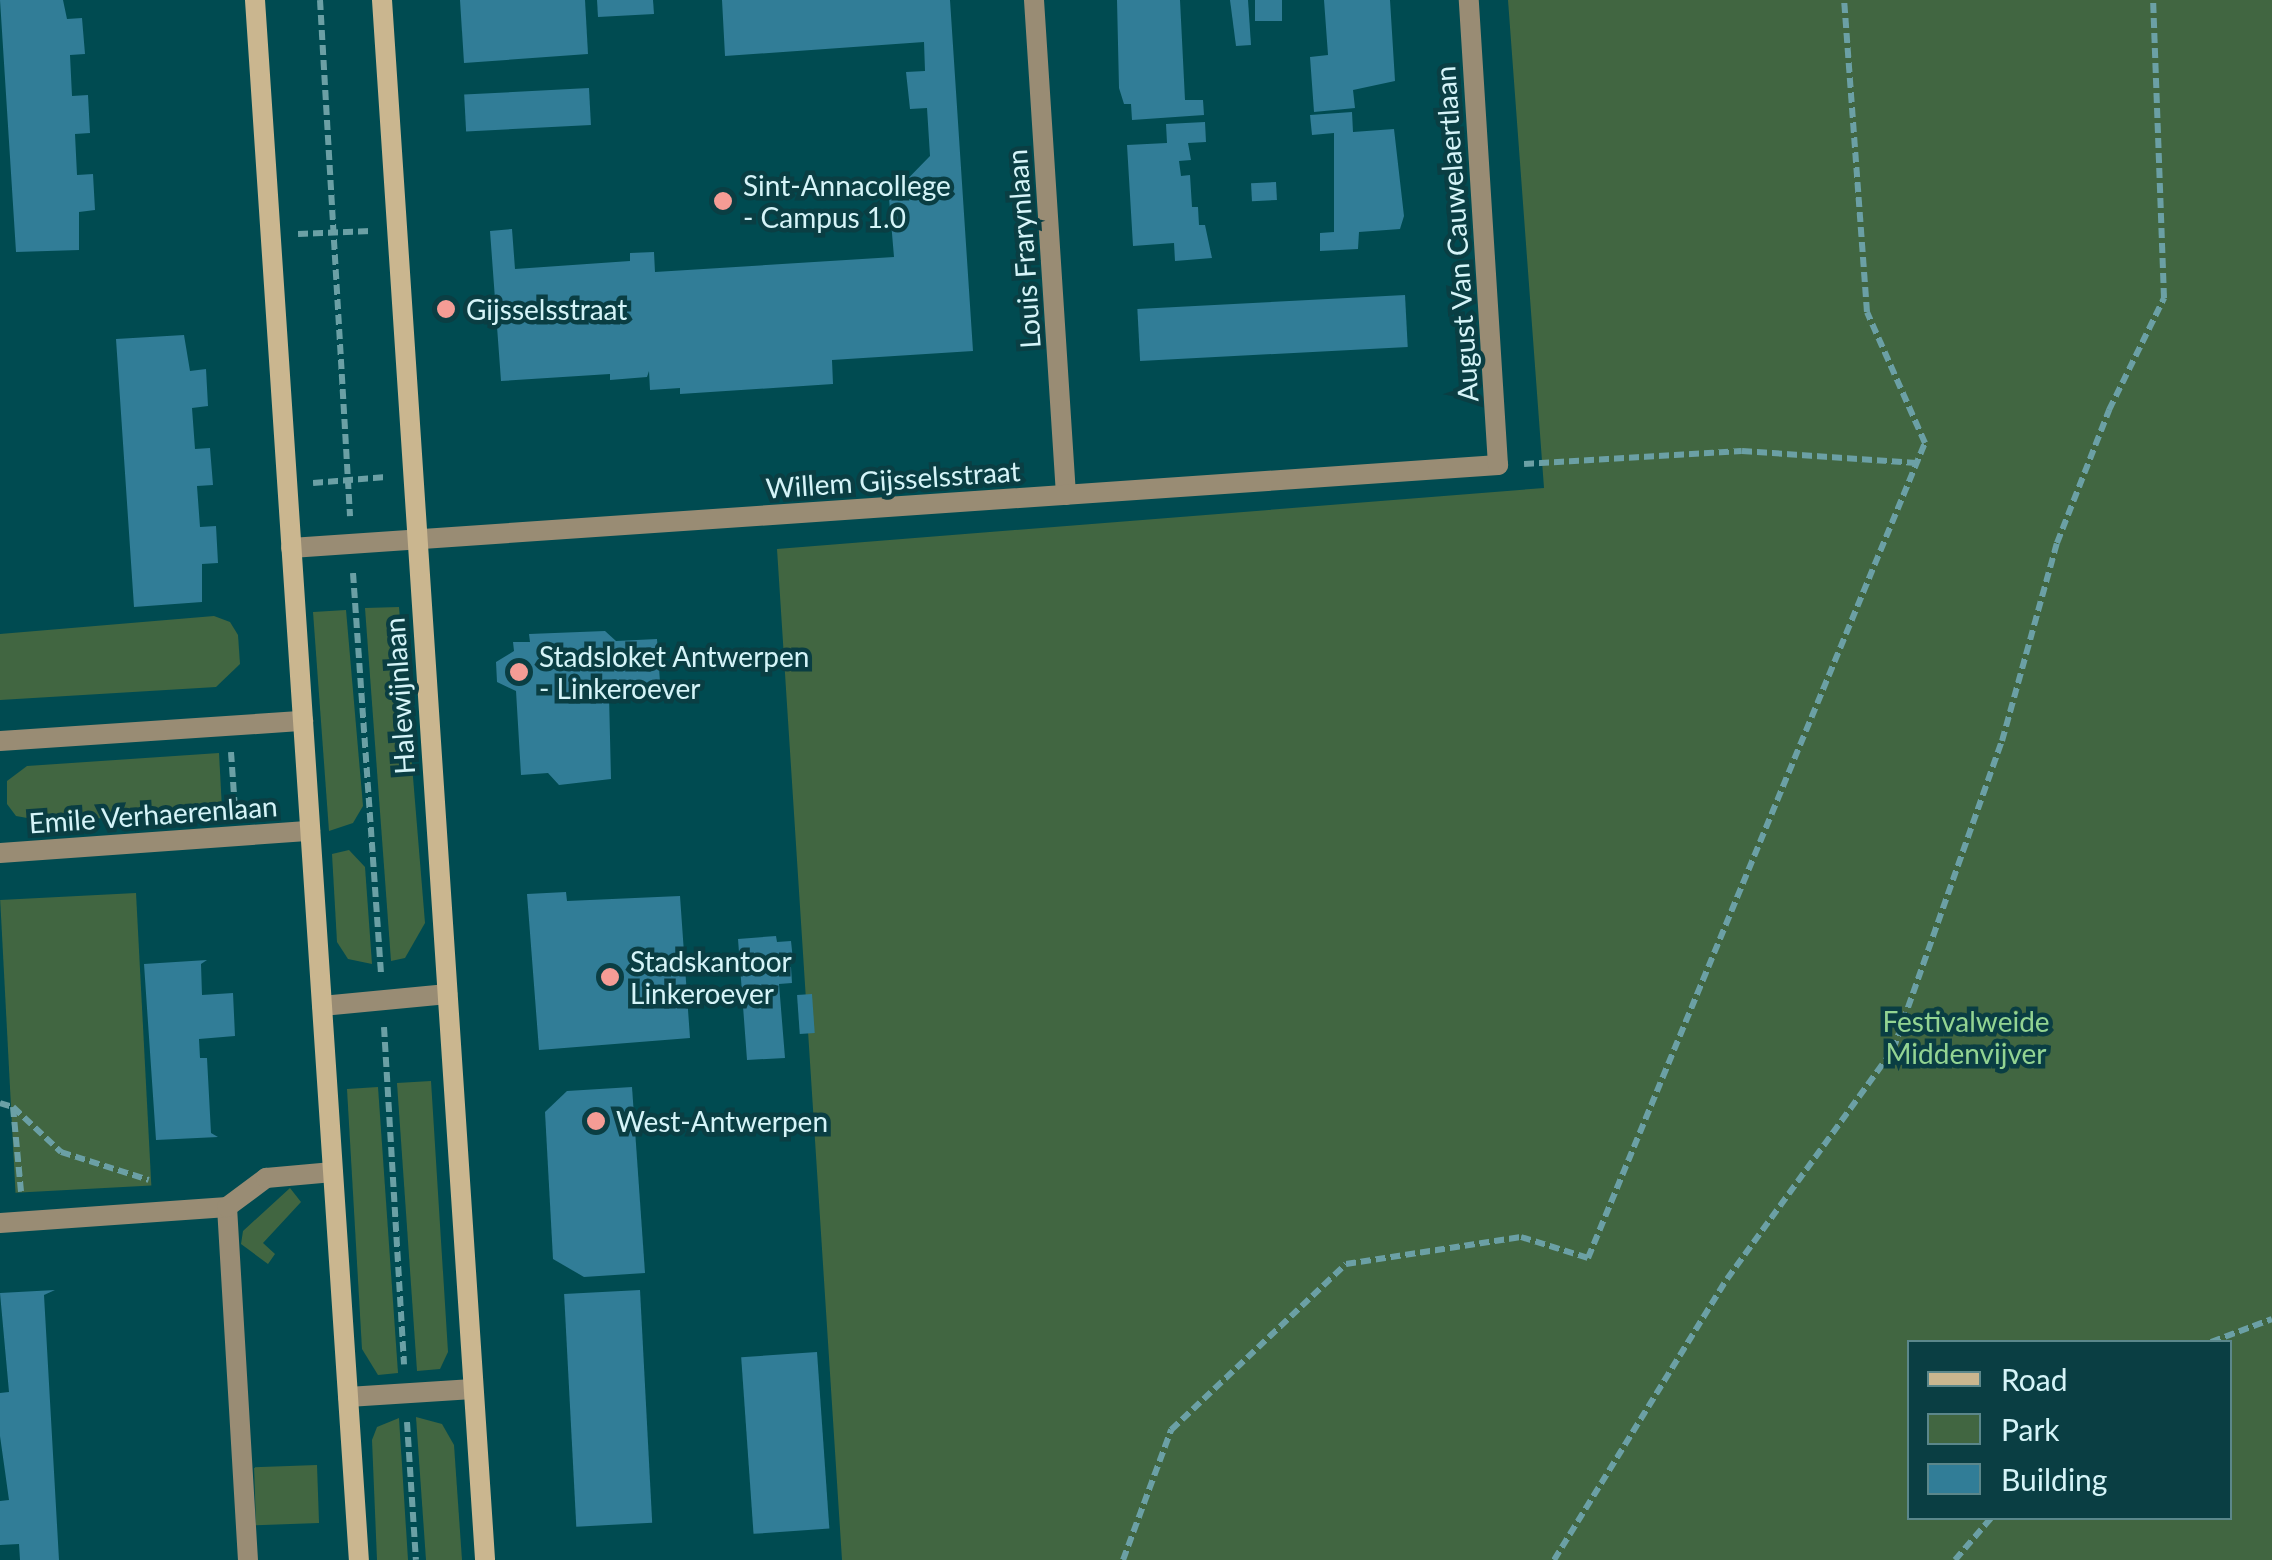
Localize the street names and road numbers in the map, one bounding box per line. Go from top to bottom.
street label: August Van Cauwelaertlaan [1427,64,1485,404]
street label: Louis Frarynlaan [999,148,1047,350]
street label: Willem Gijsselsstraat [765,453,1021,505]
street label: Halewijnlaan [377,616,421,776]
street label: Emile Verhaerenlaan [27,789,279,839]

